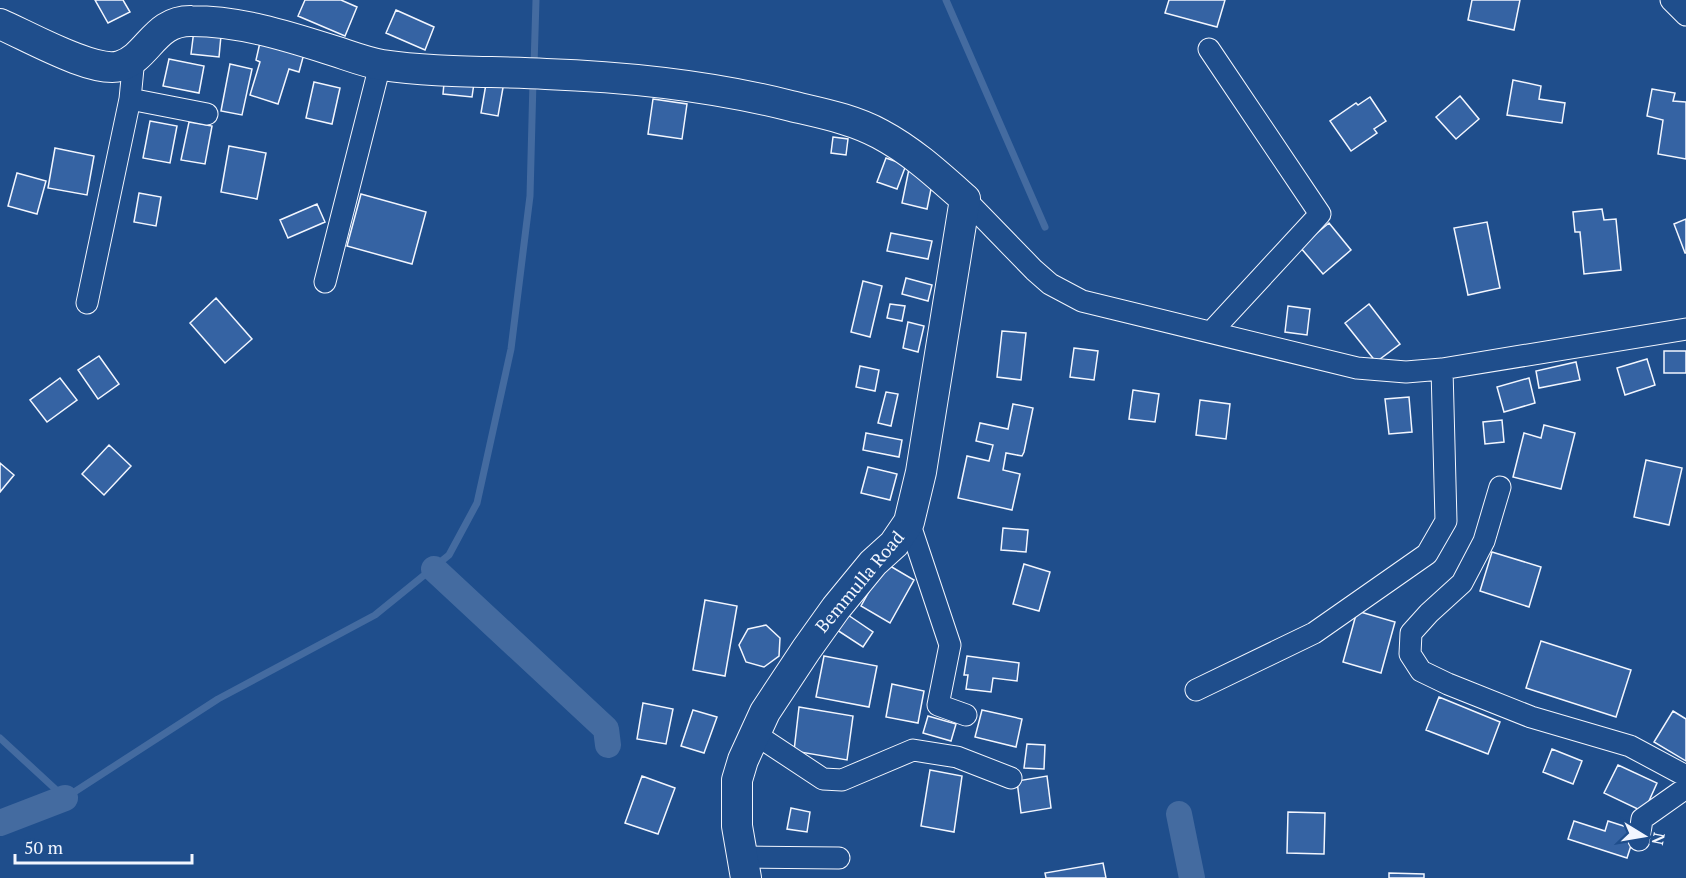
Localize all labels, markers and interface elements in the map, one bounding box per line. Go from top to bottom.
street label: Bemmulla Road [810,525,909,637]
north arrow [1614,806,1674,866]
scale bar [15,827,192,865]
text: N [1647,831,1671,847]
text: 50 m [24,835,64,859]

